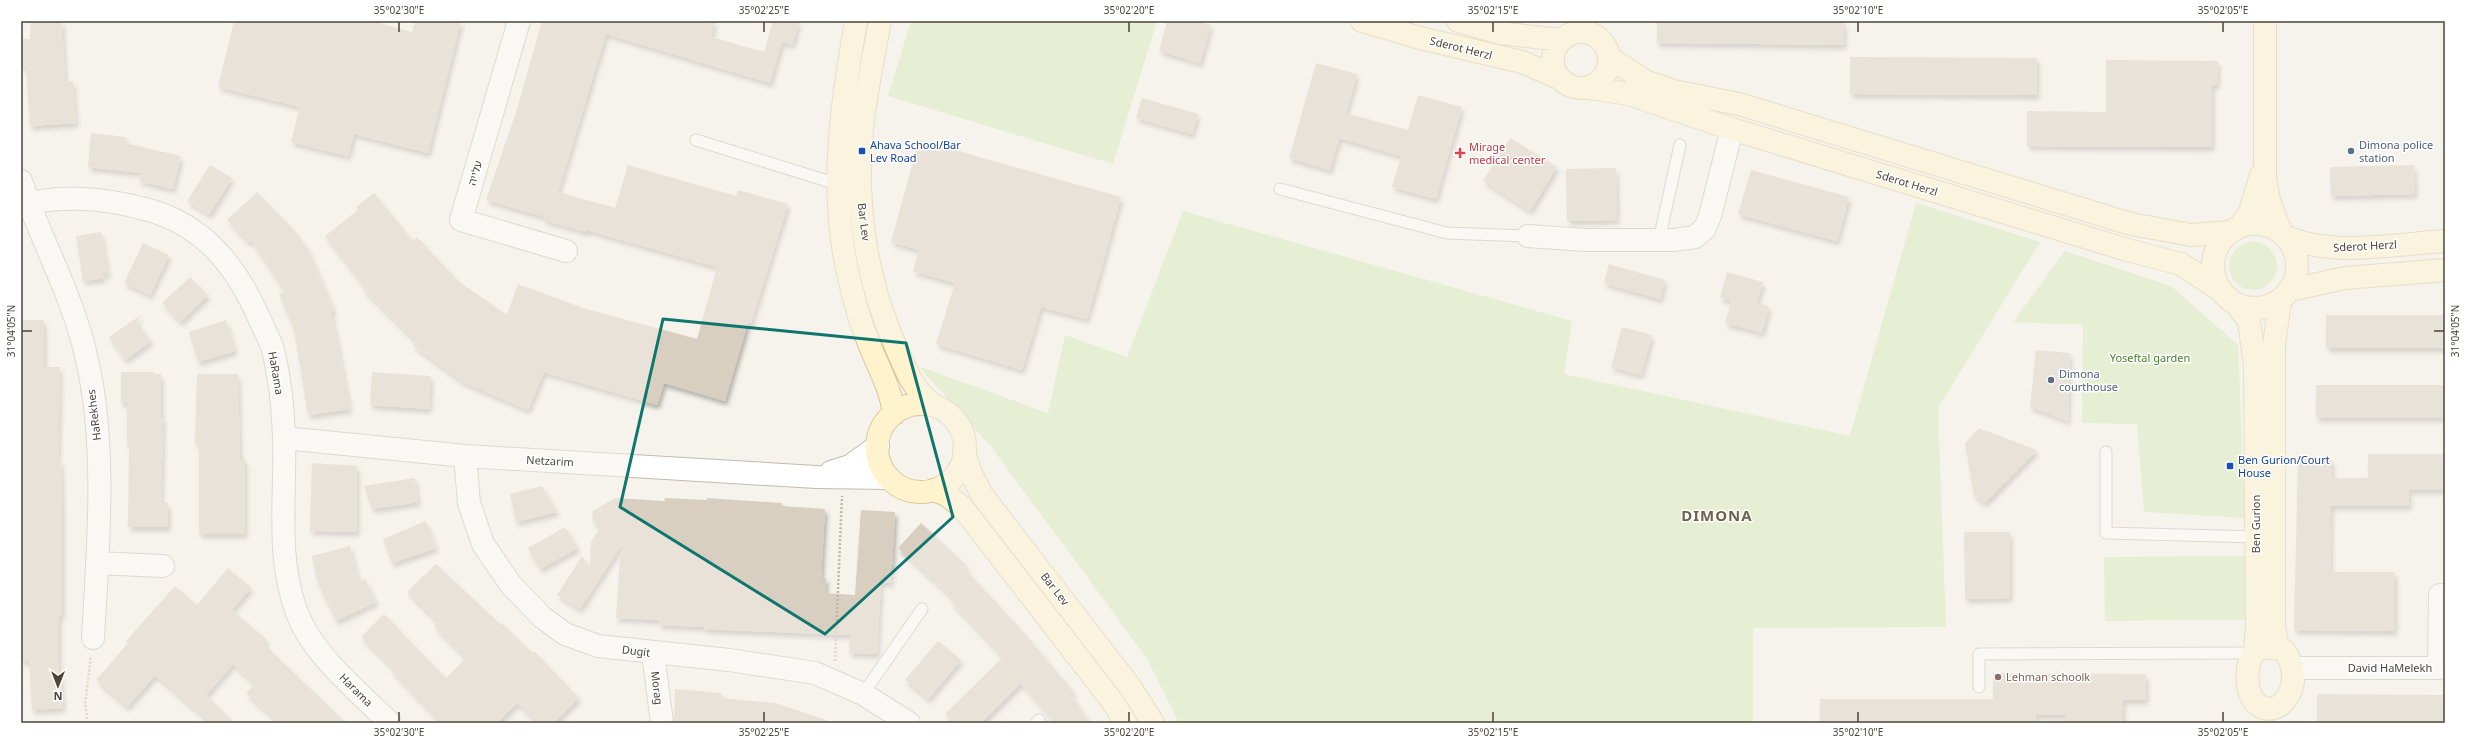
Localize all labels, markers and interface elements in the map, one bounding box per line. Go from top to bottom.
text: 35°02'30"E [374,3,424,17]
text: 35°02'25"E [739,3,789,17]
text: 35°02'20"E [1104,3,1154,17]
text: 35°02'15"E [1468,3,1518,17]
text: 35°02'10"E [1833,3,1883,17]
text: 35°02'05"E [2198,3,2248,17]
street label: Sderot Herzl [1428,33,1494,63]
place label: Ahava School/Bar Lev Road [870,137,961,165]
place label: Dimona police station [2359,137,2433,165]
place label: Mirage medical center [1469,139,1546,167]
marker: Ahava School/Bar Lev Road [857,146,867,156]
marker: Dimona police station [2346,146,2356,156]
marker: Mirage medical center [1454,147,1466,159]
street label: עלייה [464,159,485,187]
street label: Sderot Herzl [1874,166,1940,199]
street label: Bar Lev [855,202,874,242]
street label: Sderot Herzl [2333,236,2397,255]
text: 31°04'05"N [4,305,18,357]
text: 31°04'05"N [2448,305,2462,357]
street label: HaRama [265,350,288,396]
park label: Yoseftal garden [2110,350,2190,365]
place label: Dimona courthouse [2059,366,2118,394]
marker: Dimona courthouse [2046,375,2056,385]
street label: HaRekhes [83,389,104,442]
street label: Netzarim [526,452,574,469]
place label: Ben Gurion/Court House [2238,452,2330,480]
marker: Ben Gurion/Court House [2225,461,2235,471]
street label: Ben Gurion [2248,495,2263,553]
district label: DIMONA [1681,505,1753,525]
street label: Bar Lev [1038,569,1073,609]
street label: Dugit [621,641,651,660]
street label: David HaMelekh [2348,660,2432,675]
north arrow [38,666,78,706]
place label: Lehman schoolk [2006,669,2090,684]
street label: Harama [336,670,376,710]
street label: Morag [648,670,667,706]
marker: Lehman schoolk [1993,672,2003,682]
text: N [54,689,62,704]
text: 35°02'30"E [374,725,424,739]
text: 35°02'25"E [739,725,789,739]
text: 35°02'20"E [1104,725,1154,739]
text: 35°02'15"E [1468,725,1518,739]
text: 35°02'10"E [1833,725,1883,739]
text: 35°02'05"E [2198,725,2248,739]

